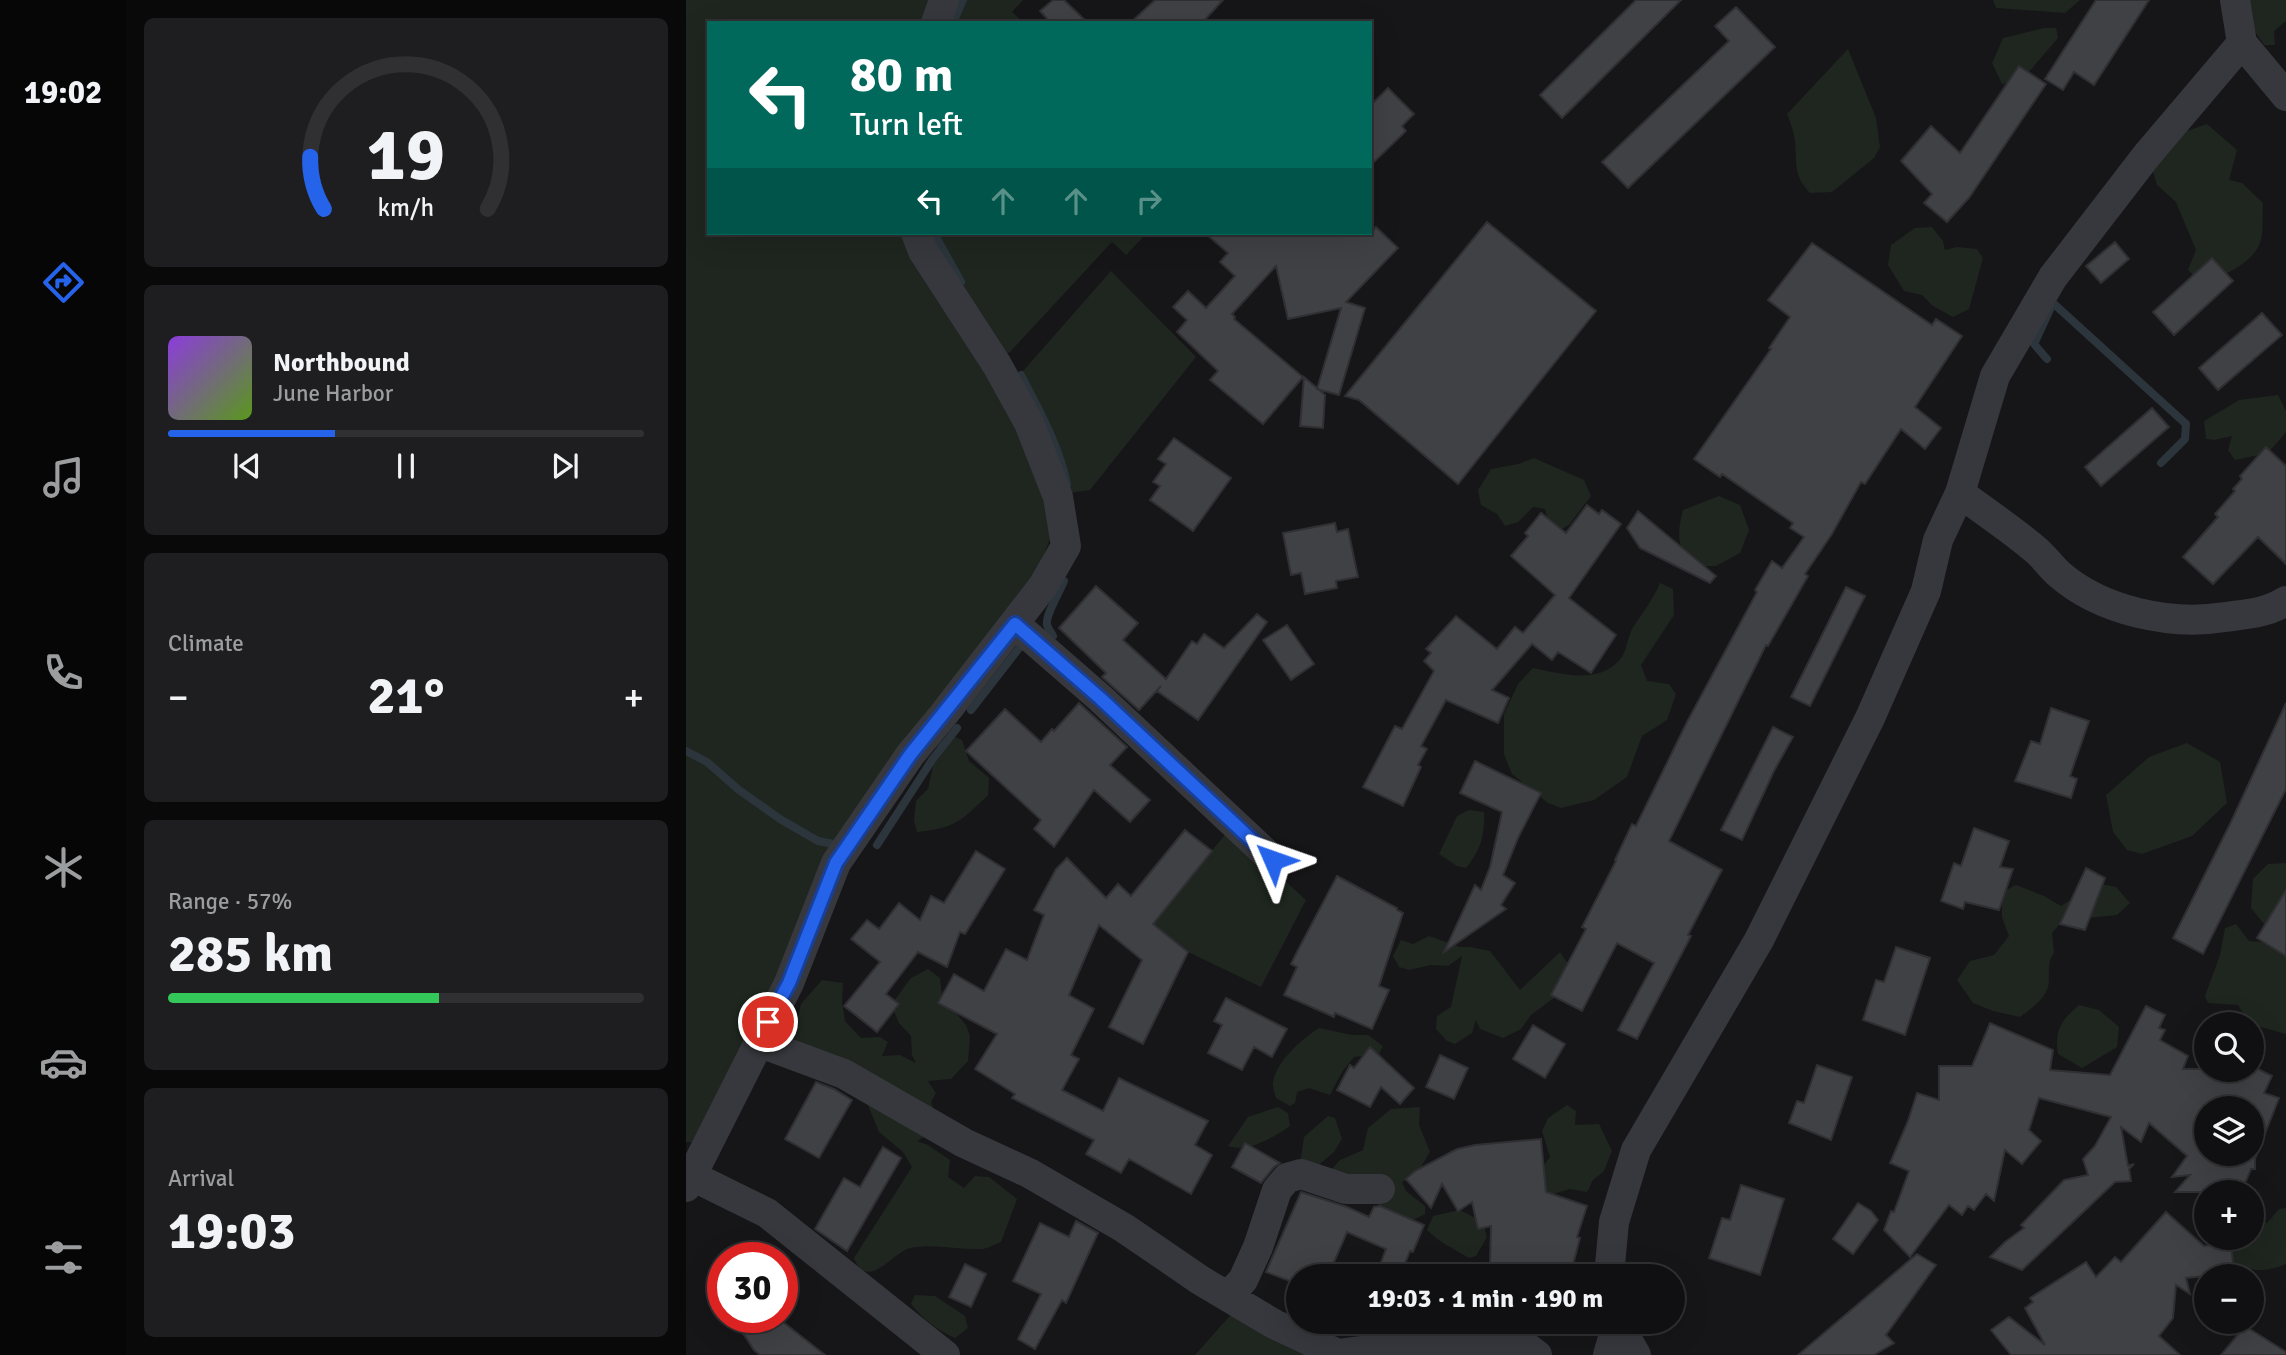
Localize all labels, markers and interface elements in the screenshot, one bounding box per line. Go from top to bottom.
text: 80 m [850,45,953,105]
icon: left [735,49,826,140]
text: 19:02 [24,73,102,112]
text: Turn left [850,105,963,144]
text: 19 [367,111,445,200]
icon: left [911,182,949,220]
icon: ahead [984,182,1022,220]
icon: ahead [1057,182,1095,220]
icon: right [1130,182,1168,220]
text: km/h [378,192,434,223]
icon: directions [39,258,88,307]
text: Northbound [273,347,410,379]
text: June Harbor [273,379,393,408]
icon: previous [228,447,266,485]
icon: pause [387,447,425,485]
icon: next [546,447,584,485]
icon: music [39,453,88,502]
text: Climate [168,629,244,658]
icon: phone [39,648,88,697]
text: 21° [368,664,444,728]
text: − [168,674,189,721]
text: + [623,674,644,721]
position arrow [1236,823,1310,897]
icon: climate [39,843,88,892]
text: Range · 57% [168,887,292,916]
text: 285 km [168,922,333,986]
pin [738,992,798,1052]
icon: arrive [749,1003,787,1041]
map controls [2194,1012,2264,1334]
button: search [2194,1012,2264,1082]
icon: car [39,1038,88,1087]
button: layers [2194,1096,2264,1166]
text: Arrival [168,1164,234,1193]
button: + [2194,1180,2264,1250]
text: 19:03 [168,1199,296,1263]
icon: filters [39,1233,88,1282]
speed limit sign: 30 [707,1242,798,1333]
button: − [2194,1264,2264,1334]
text: 19:03 · 1 min · 190 m [1368,1283,1603,1315]

